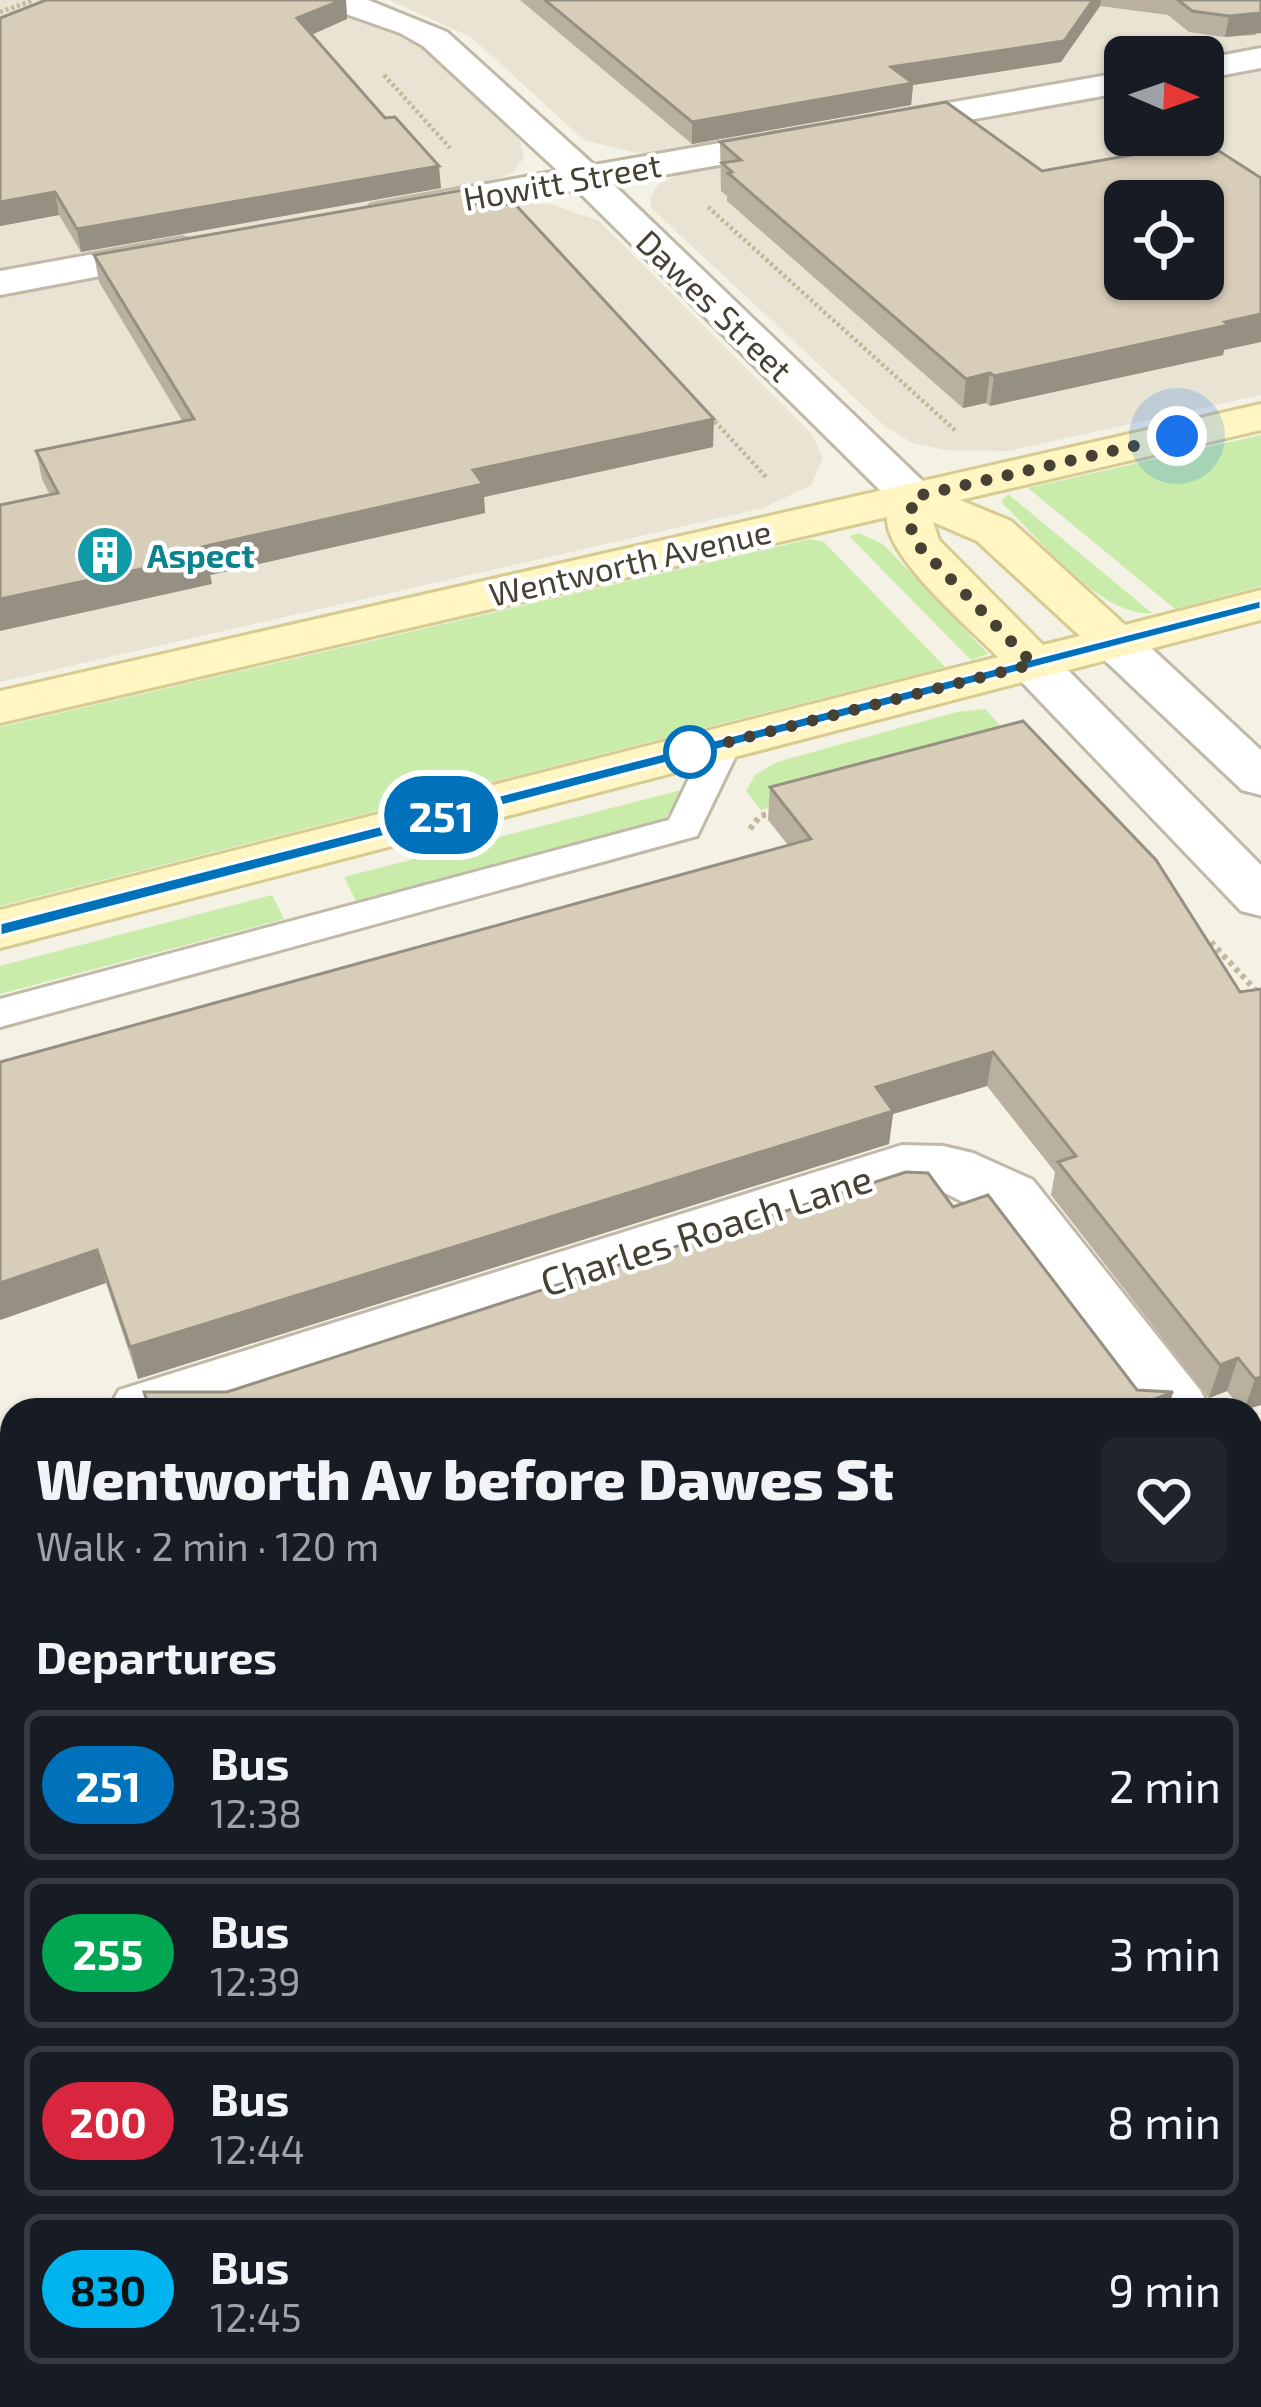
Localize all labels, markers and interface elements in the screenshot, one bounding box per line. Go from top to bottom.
north arrow [1104,36,1224,156]
map controls [1104,36,1224,300]
street label: Howitt Street [460,144,664,218]
button: locate [1104,180,1224,300]
street label: Dawes Street [629,221,801,389]
your location [1147,406,1207,466]
street label: Wentworth Avenue [485,510,775,614]
building icon: Aspect [74,524,136,586]
place label: Aspect [147,535,255,575]
unlabelled marker [665,727,715,777]
line badge: 251 [372,776,510,854]
text: 251 [408,790,474,840]
street label: Charles Roach Lane [534,1153,878,1305]
button: heart [1101,1437,1227,1563]
text: Wentworth Av before Dawes St [36,1443,894,1511]
text: Walk · 2 min · 120 m [36,1522,379,1569]
text: Departures [36,1629,277,1683]
text: Bus [210,1735,289,1789]
text: 2 min [1109,1758,1221,1812]
text: 251 [75,1760,141,1810]
text: 12:38 [210,1789,302,1836]
text: Bus [210,1903,289,1957]
text: 3 min [1109,1926,1221,1980]
text: 255 [73,1928,143,1978]
text: 12:39 [210,1957,301,2004]
text: Bus [210,2071,289,2125]
text: 8 min [1107,2094,1221,2148]
text: 200 [69,2096,147,2146]
text: 12:44 [210,2125,305,2172]
text: Bus [210,2239,289,2293]
text: 9 min [1108,2262,1221,2316]
text: 830 [70,2264,146,2314]
text: 12:45 [210,2293,302,2340]

